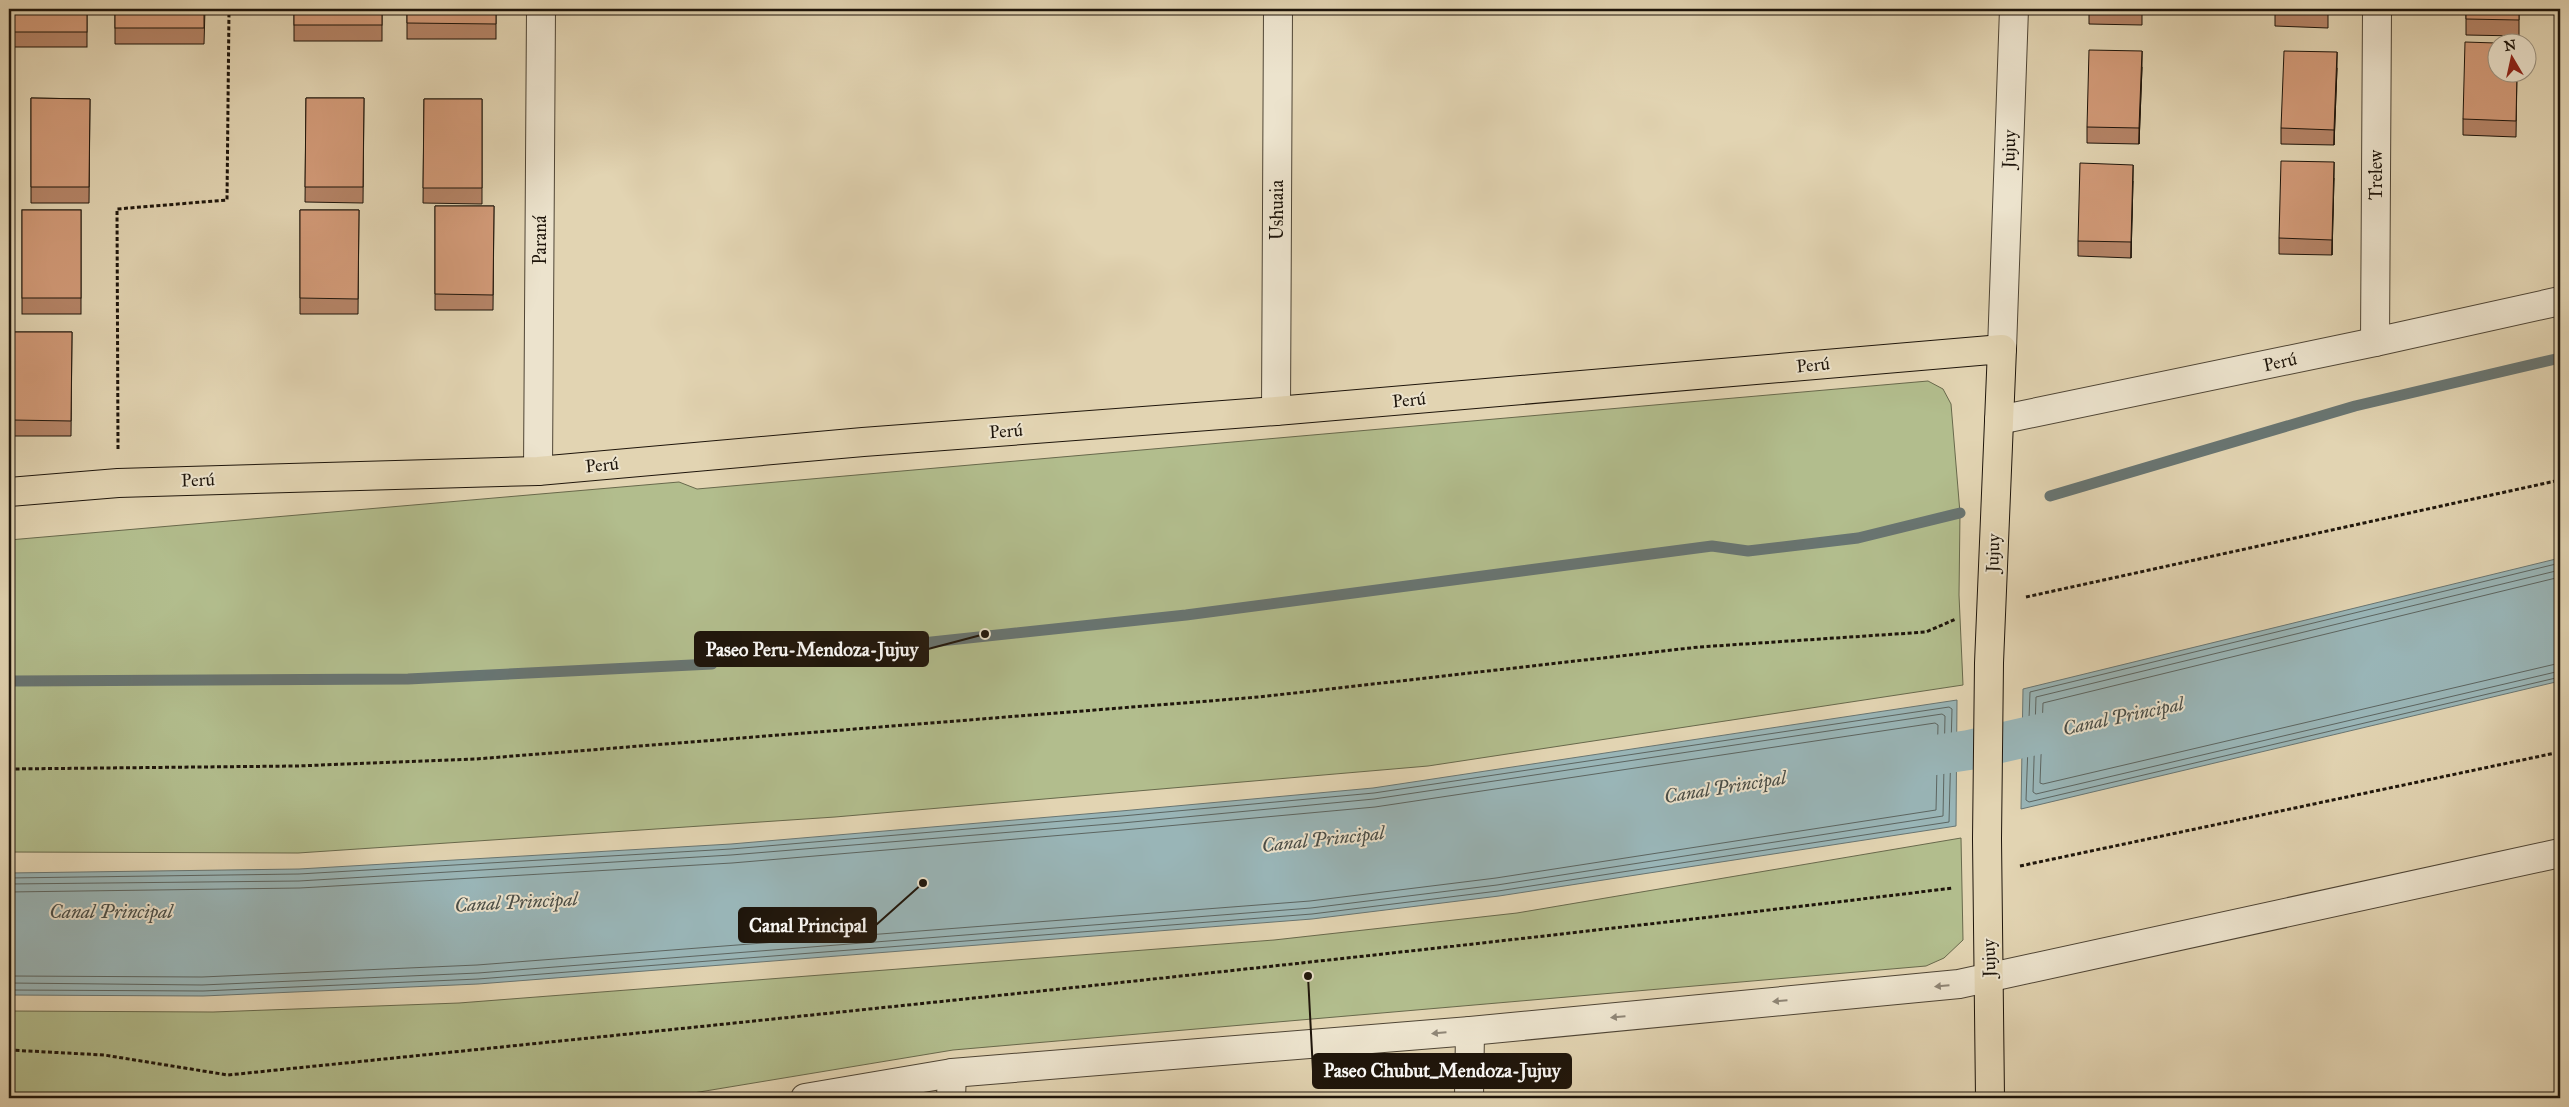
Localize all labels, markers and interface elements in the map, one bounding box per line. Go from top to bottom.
north arrow [2486,32,2536,82]
text: N [2503,36,2517,55]
street label: Jujuy [1997,129,2022,171]
street label: Trelew [2365,150,2387,200]
street label: Ushuaia [1266,180,1288,240]
street label: Paraná [529,215,551,265]
street label: Perú [2261,348,2299,376]
street label: Perú [1795,353,1831,377]
street label: Perú [1391,388,1427,412]
street label: Perú [988,419,1024,443]
street label: Perú [584,453,620,477]
street label: Perú [181,468,216,492]
street label: Jujuy [1981,533,2006,575]
callout: Paseo Peru-Mendoza-Jujuy [695,632,928,666]
text: Paseo Peru-Mendoza-Jujuy [705,638,920,662]
water label: Canal Principal [2060,692,2188,741]
water label: Canal Principal [1662,766,1790,809]
water label: Canal Principal [1261,821,1387,858]
water label: Canal Principal [454,887,580,918]
water label: Canal Principal [50,900,174,924]
callout: Canal Principal [739,908,876,942]
text: Canal Principal [749,914,868,938]
street label: Jujuy [1978,938,2001,980]
one-way arrow [1933,982,1949,990]
one-way arrow [1772,998,1788,1006]
one-way arrow [1610,1013,1626,1021]
one-way arrow [1431,1030,1447,1038]
callout: Paseo Chubut_Mendoza-Jujuy [1313,1054,1571,1088]
text: Paseo Chubut_Mendoza-Jujuy [1323,1059,1562,1083]

